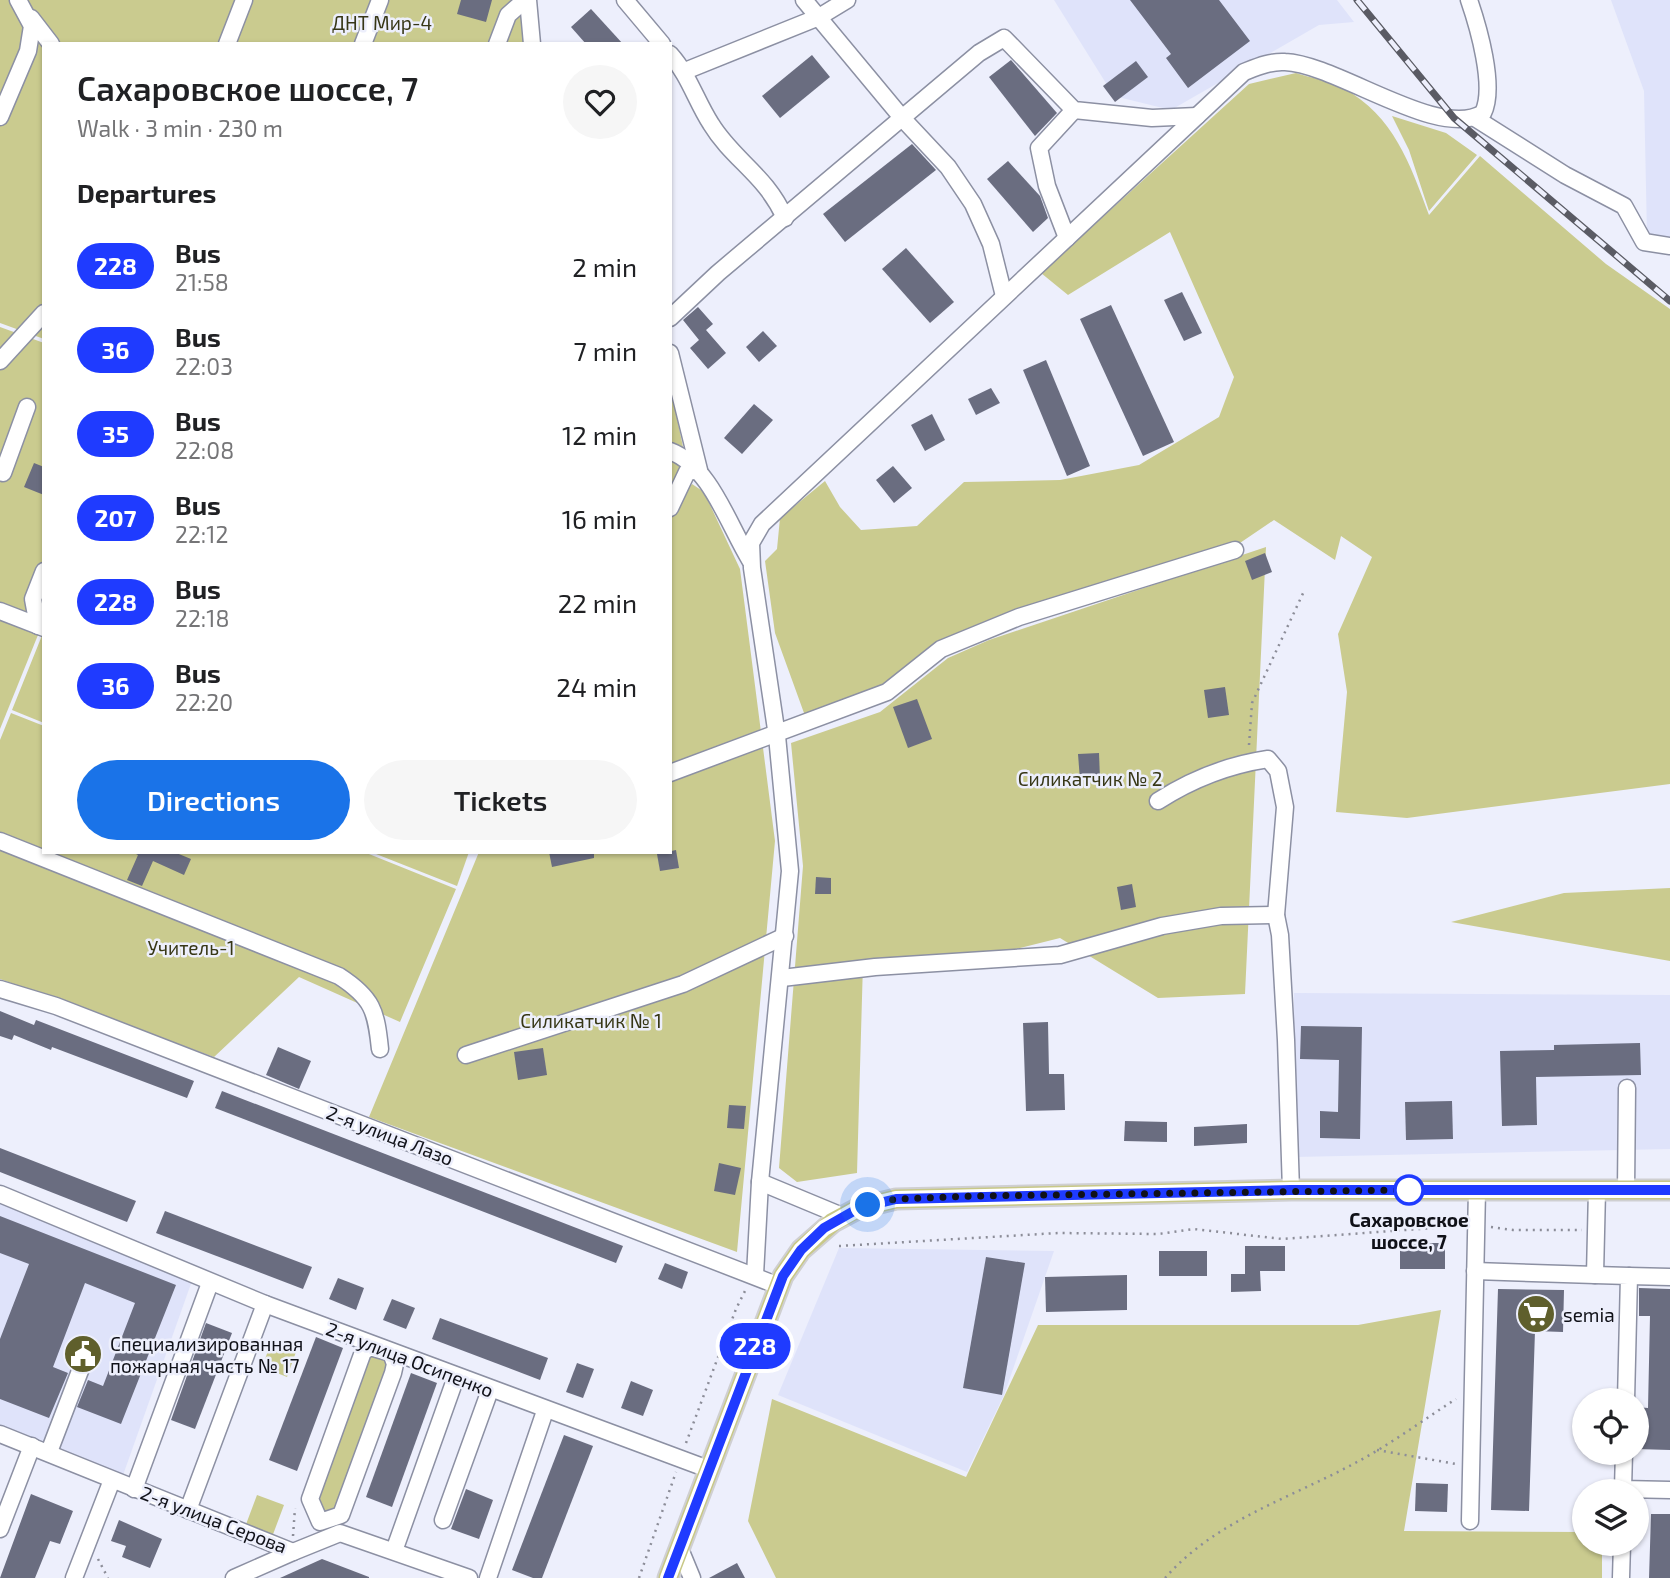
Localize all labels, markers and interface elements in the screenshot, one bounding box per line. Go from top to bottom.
park label: ДНТ Мир-4 [332,11,432,34]
button: heart [563,65,637,139]
text: Сахаровское шоссе, 7 [77,68,418,108]
text: Walk · 3 min · 230 m [77,114,283,142]
text: Departures [77,177,216,208]
text: Bus [175,237,221,268]
text: 228 [94,251,137,280]
text: 2 min [572,251,637,282]
text: 21:58 [175,268,229,296]
text: Bus [175,321,221,352]
text: 36 [102,335,129,364]
text: 7 min [574,335,637,366]
text: 22:03 [175,352,233,380]
text: Bus [175,405,221,436]
text: 35 [102,419,129,448]
text: 12 min [562,419,637,450]
text: 22:08 [175,436,234,464]
text: Bus [175,489,221,520]
text: 207 [95,503,136,532]
text: 16 min [562,503,637,534]
text: 22:12 [175,520,228,548]
text: Bus [175,573,221,604]
text: 228 [94,587,137,616]
text: 22 min [558,587,637,618]
text: 22:18 [175,604,229,632]
text: Bus [175,657,221,688]
text: 36 [102,671,129,700]
text: 24 min [556,671,637,702]
text: 22:20 [175,688,233,716]
button: Directions [77,760,350,840]
button: Tickets [364,760,637,840]
park label: Силикатчик № 2 [1018,767,1162,790]
park label: Учитель-1 [147,936,235,959]
park label: Силикатчик № 1 [520,1009,662,1032]
street label: 2-я улица Лазо [323,1100,457,1171]
marker: Сахаровское шоссе, 7 [1394,1175,1424,1205]
your location [850,1187,885,1222]
place label: Сахаровское шоссе, 7 [1349,1208,1469,1253]
supermarket icon: semia [1515,1293,1557,1335]
place label: semia [1563,1303,1615,1326]
street label: 2-я улица Осипенко [323,1316,497,1402]
line badge: 228 [715,1323,795,1369]
text: 228 [734,1331,776,1360]
place label: Специализированная пожарная часть № 17 [110,1332,303,1377]
public building icon: Специализированная пожарная часть № 17 [62,1333,104,1375]
map controls [1572,1388,1649,1556]
button: locate [1572,1388,1649,1465]
button: layers [1572,1479,1649,1556]
street label: 2-я улица Серова [137,1480,290,1558]

